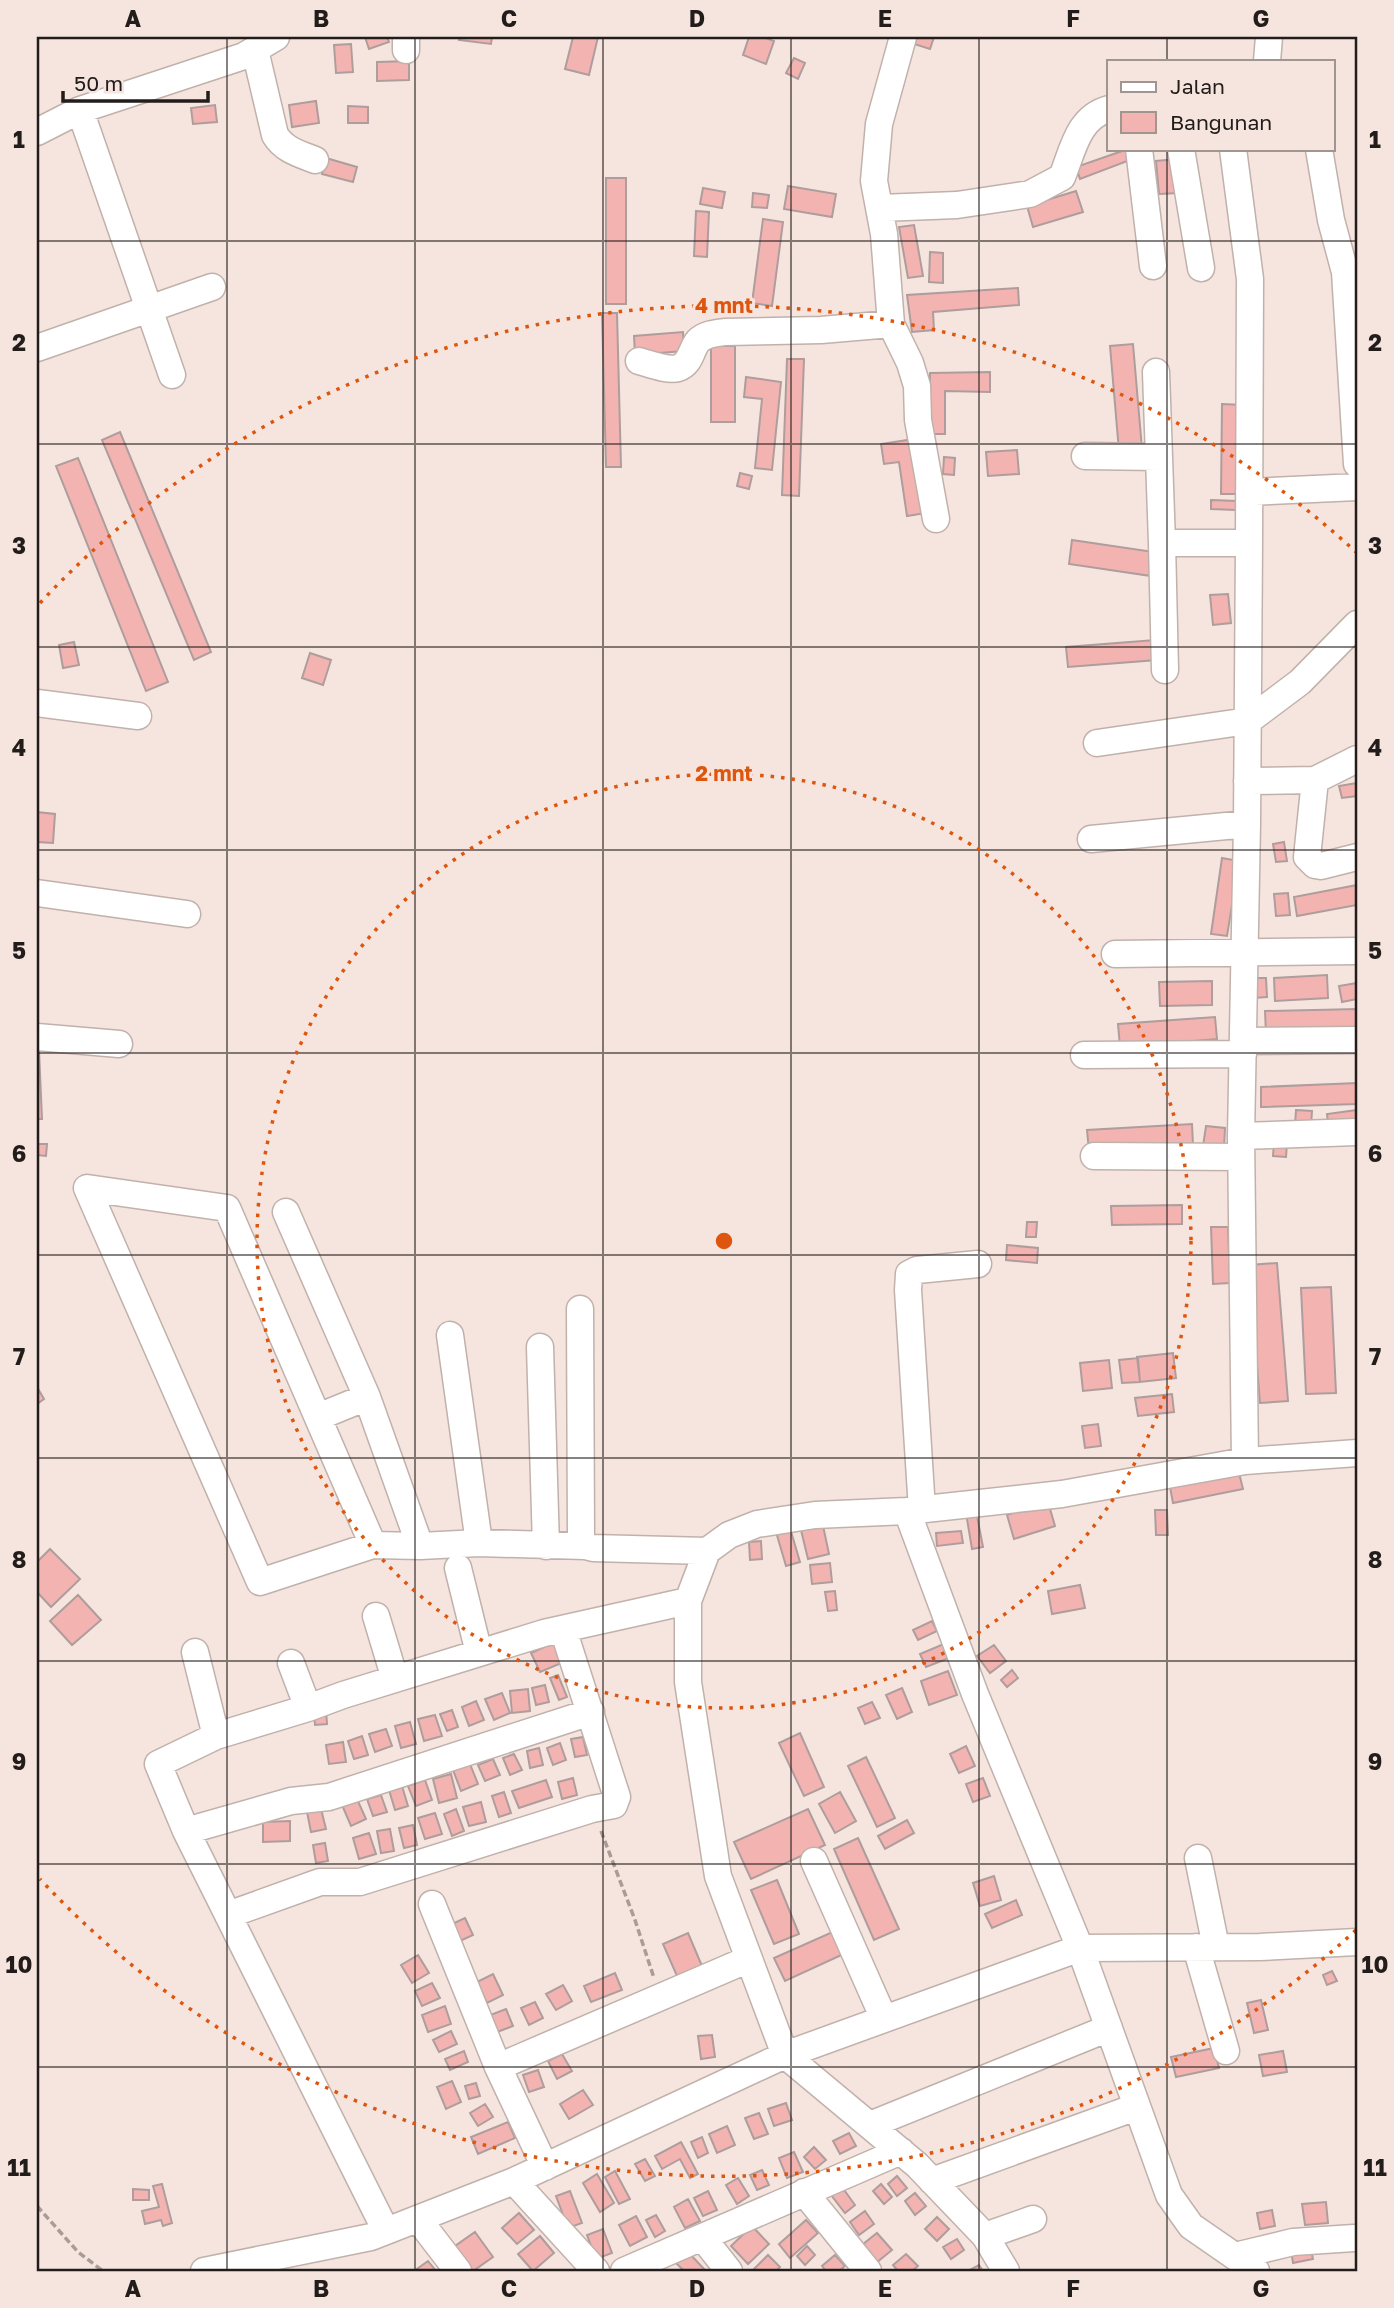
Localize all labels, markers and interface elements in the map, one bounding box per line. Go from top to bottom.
text: A [125,4,142,32]
text: B [313,4,329,32]
text: C [501,4,517,32]
text: D [689,4,705,32]
text: E [878,4,892,32]
text: F [1066,4,1080,32]
text: G [1253,4,1269,32]
scale bar [63,60,208,104]
legend [1107,60,1334,150]
text: 50 m [74,70,123,96]
text: Jalan [1170,73,1225,99]
text: Bangunan [1170,109,1272,135]
text: 1 [13,125,25,153]
text: 1 [1369,125,1381,153]
text: 4 mnt [695,292,753,318]
text: 2 [12,328,26,356]
text: 2 [1368,328,1382,356]
text: 3 [12,531,26,559]
text: 3 [1368,531,1382,559]
text: 4 [12,733,26,761]
text: 4 [1368,733,1382,761]
text: 2 mnt [695,760,753,786]
text: 5 [12,936,26,964]
text: 5 [1368,936,1382,964]
text: 6 [12,1139,26,1167]
text: 6 [1368,1139,1382,1167]
centre of rings [712,1229,736,1253]
text: 7 [13,1342,25,1370]
text: 7 [1369,1342,1381,1370]
text: 8 [12,1545,26,1573]
text: 8 [1368,1545,1382,1573]
text: 9 [12,1747,26,1775]
text: 9 [1368,1747,1382,1775]
text: 10 [6,1950,32,1978]
text: 10 [1362,1950,1388,1978]
text: 11 [7,2153,31,2181]
text: 11 [1363,2153,1387,2181]
text: A [125,2274,142,2302]
text: B [313,2274,329,2302]
text: C [501,2274,517,2302]
text: D [689,2274,705,2302]
text: E [878,2274,892,2302]
text: F [1066,2274,1080,2302]
text: G [1253,2274,1269,2302]

